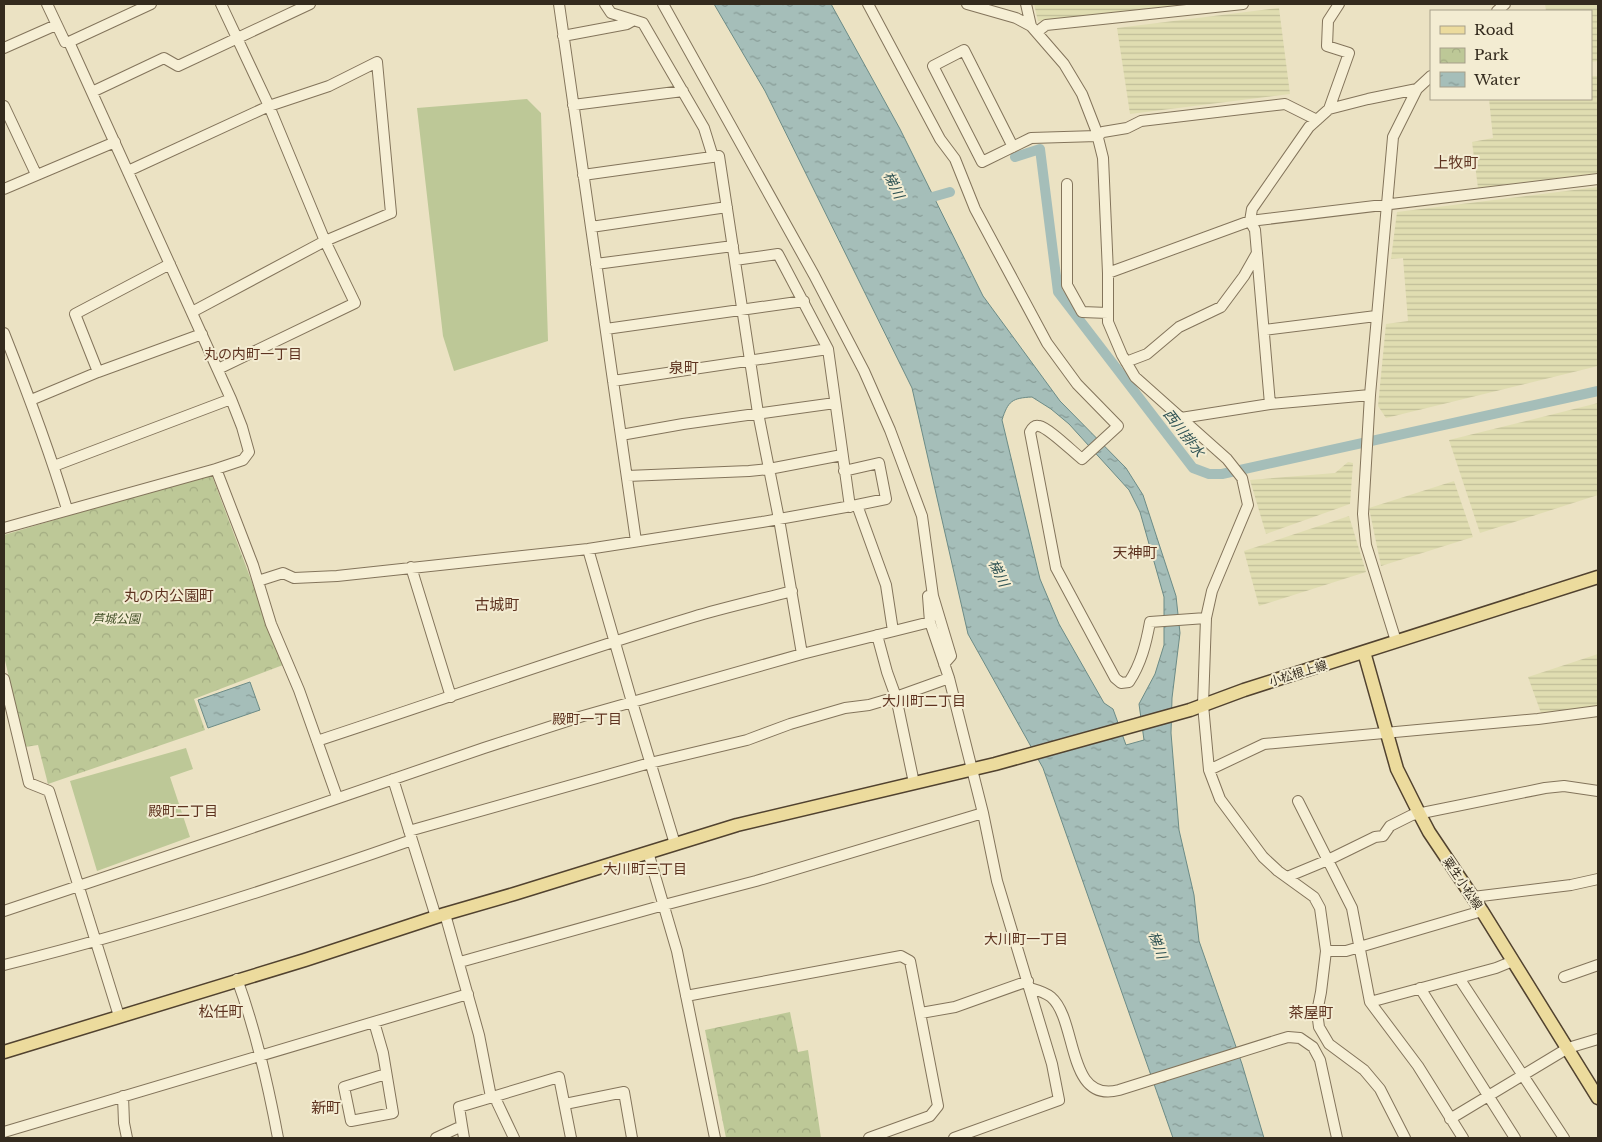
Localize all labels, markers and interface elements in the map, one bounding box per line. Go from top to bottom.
legend [1430,10,1592,100]
text: Road [1474,20,1514,39]
text: Park [1474,45,1510,64]
text: Water [1473,70,1521,89]
district label: 上牧町 [1433,153,1479,172]
water label: 梯川 [880,168,909,203]
district label: 丸の内町一丁目 [204,345,302,363]
district label: 泉町 [669,358,699,377]
water label: 西川排水 [1160,405,1210,462]
district label: 天神町 [1112,543,1158,562]
water label: 梯川 [985,556,1014,591]
district label: 丸の内公園町 [124,586,214,605]
district label: 古城町 [474,595,520,614]
park label: 芦城公園 [92,611,142,626]
street label: 小松根上線 [1267,657,1329,689]
district label: 大川町二丁目 [882,692,966,710]
district label: 殿町一丁目 [552,710,622,728]
district label: 殿町二丁目 [148,802,218,820]
street label: 粟生小松線 [1440,854,1486,912]
district label: 大川町三丁目 [603,860,687,878]
water label: 梯川 [1145,929,1172,963]
district label: 大川町一丁目 [984,930,1068,948]
district label: 松任町 [198,1002,244,1021]
district label: 茶屋町 [1288,1003,1334,1022]
district label: 新町 [311,1098,341,1117]

